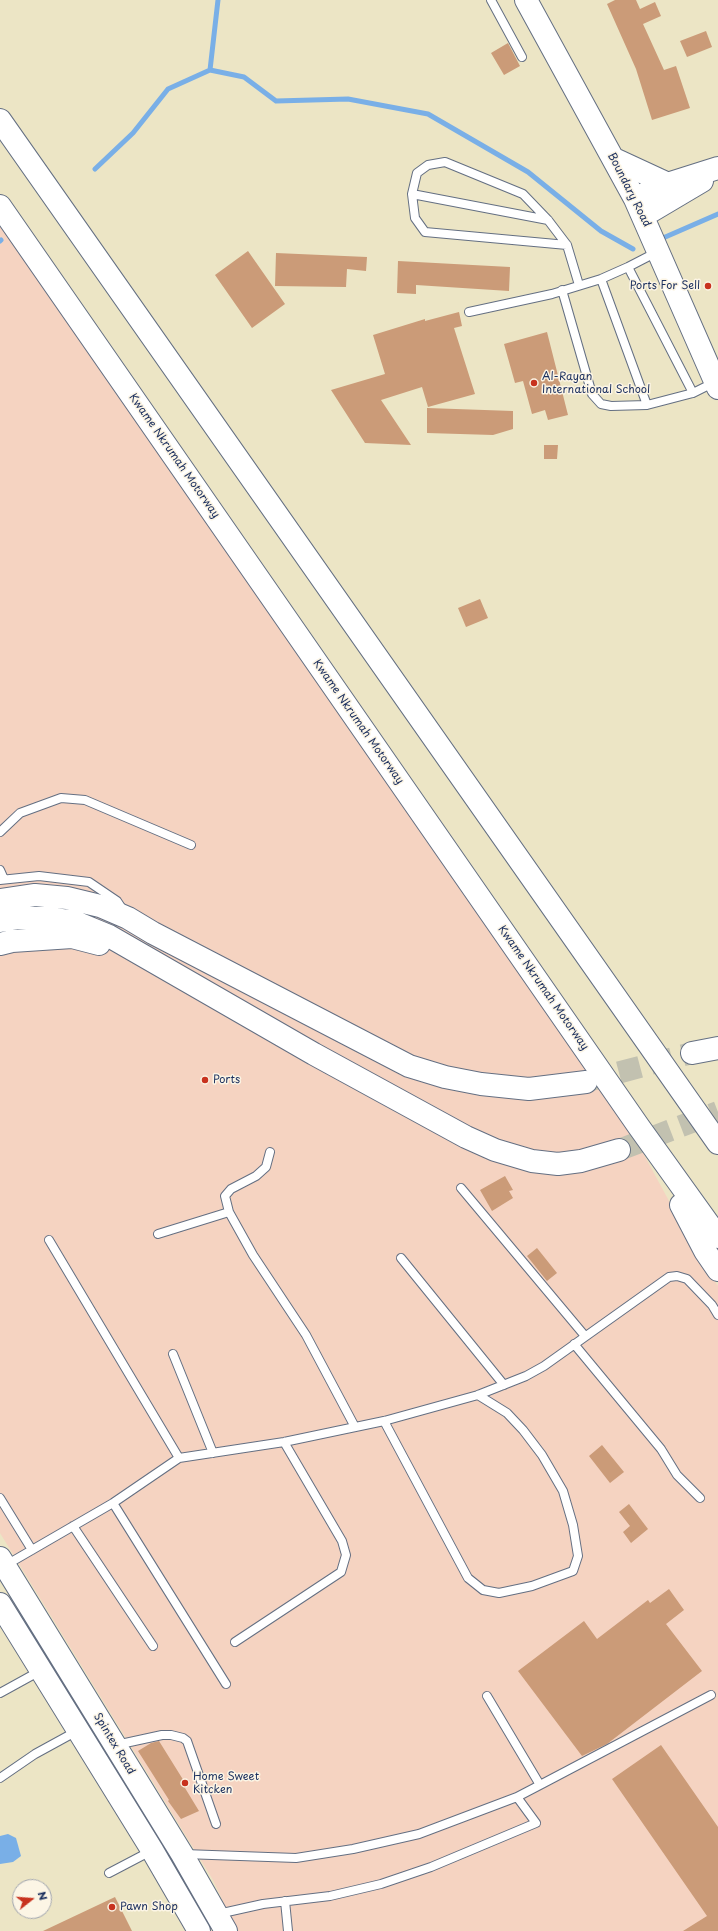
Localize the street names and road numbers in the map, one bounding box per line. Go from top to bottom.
street label: Boundary Road [605,151,653,229]
street label: Kwame Nkrumah Motorway [126,391,222,521]
street label: Kwame Nkrumah Motorway [310,657,406,787]
street label: Kwame Nkrumah Motorway [495,923,591,1053]
street label: Spintex Road [90,1711,138,1777]

